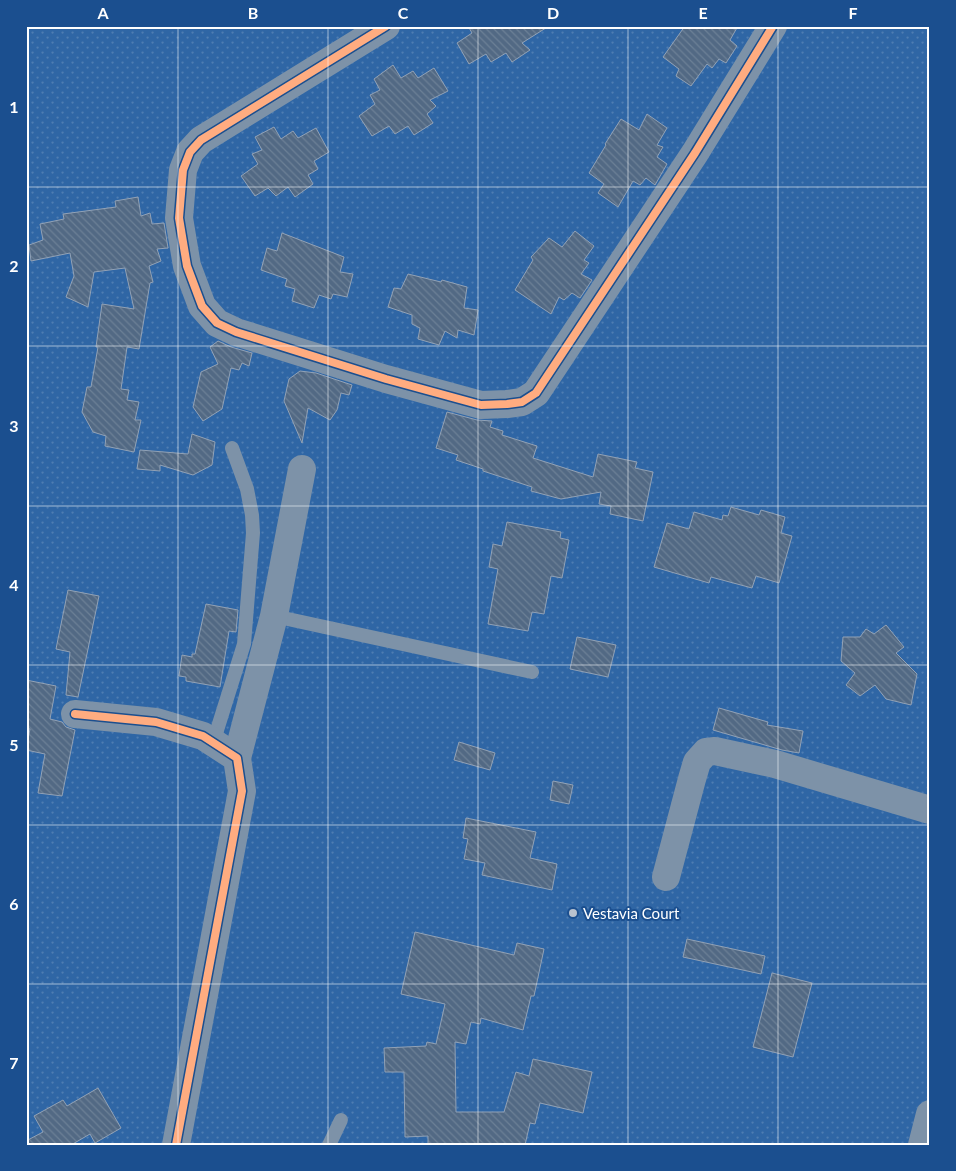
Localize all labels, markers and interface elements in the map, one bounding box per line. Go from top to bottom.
text: A [96,3,109,22]
text: B [248,3,258,22]
text: C [398,3,409,22]
text: D [547,3,559,22]
text: E [698,3,708,22]
text: F [848,3,858,22]
text: 1 [9,97,19,116]
text: 2 [9,256,19,275]
text: 3 [9,416,19,435]
text: 4 [9,575,19,594]
text: 5 [9,735,19,754]
text: 6 [9,894,19,913]
place label: Vestavia Court [583,904,680,922]
marker: Vestavia Court [567,907,579,919]
text: 7 [9,1053,19,1072]

